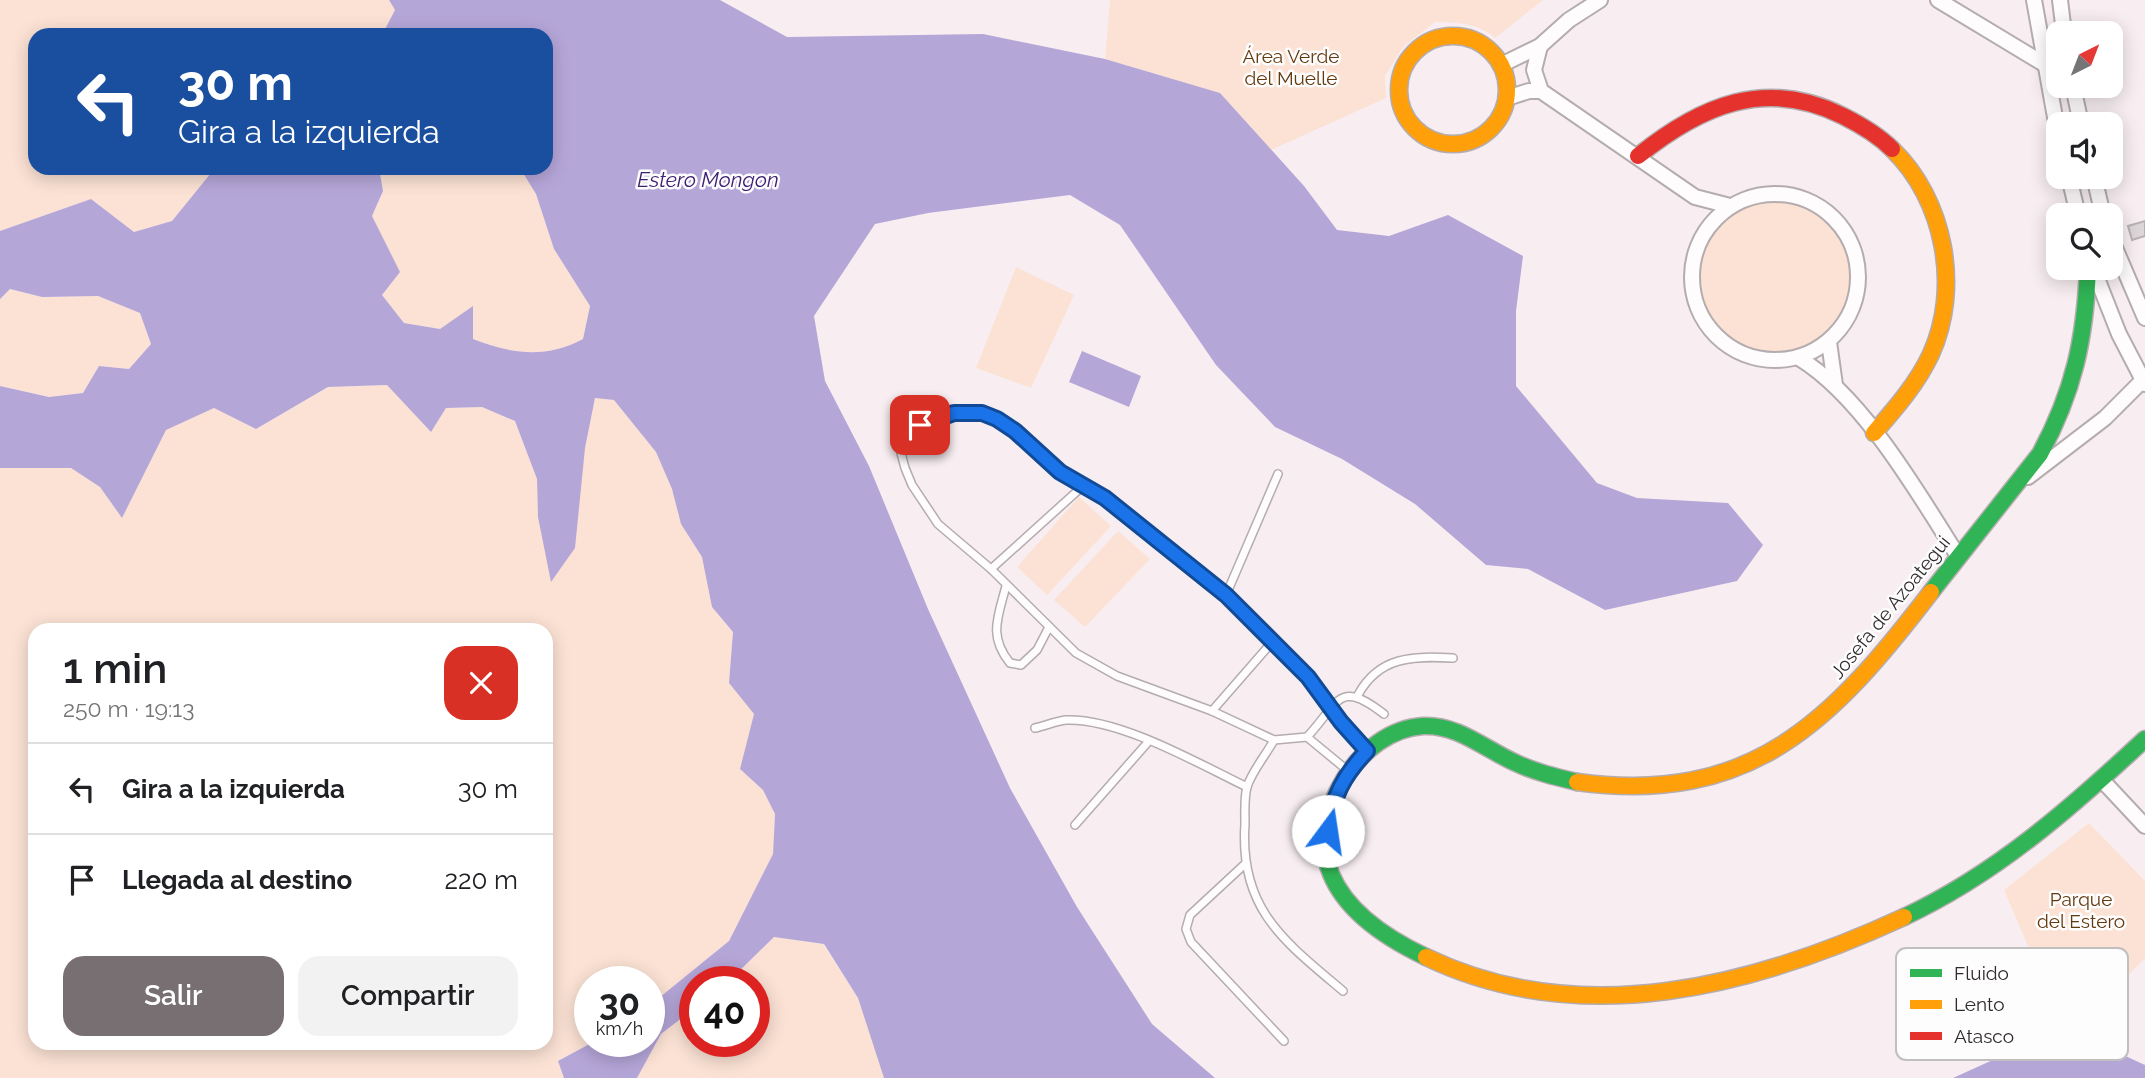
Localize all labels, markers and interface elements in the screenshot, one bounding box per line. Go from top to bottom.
north arrow [2046,21,2123,98]
map controls [2046,21,2123,280]
park label: Área Verde del Muelle [1242,45,1340,89]
text: 30 m [178,54,293,111]
icon: left [63,56,154,147]
button: sound [2046,112,2123,189]
text: Gira a la izquierda [178,113,440,150]
water label: Estero Mongon [637,167,779,192]
button: search [2046,203,2123,280]
pin [890,395,950,455]
icon: arrive [901,406,939,444]
street label: Josefa de Azoategui [1826,531,1954,683]
text: 1 min [63,644,167,693]
button: close [444,646,518,720]
text: 250 m · 19:13 [63,695,194,722]
icon: left [63,770,101,808]
text: Gira a la izquierda [122,774,345,804]
text: 30 m [458,774,518,804]
position arrow [1291,794,1365,868]
icon: arrive [63,861,101,899]
text: Llegada al destino [122,865,352,895]
text: 220 m [444,865,518,895]
park label: Parque del Estero [2037,888,2125,932]
legend [1896,948,2128,1060]
button: Salir [63,956,284,1036]
button: Compartir [298,956,518,1036]
text: Fluido [1954,962,2009,984]
speed limit sign: 40 [679,966,770,1057]
text: 30 [599,982,640,1023]
text: Lento [1954,993,2005,1015]
text: km/h [596,1018,643,1039]
text: Atasco [1954,1025,2014,1047]

